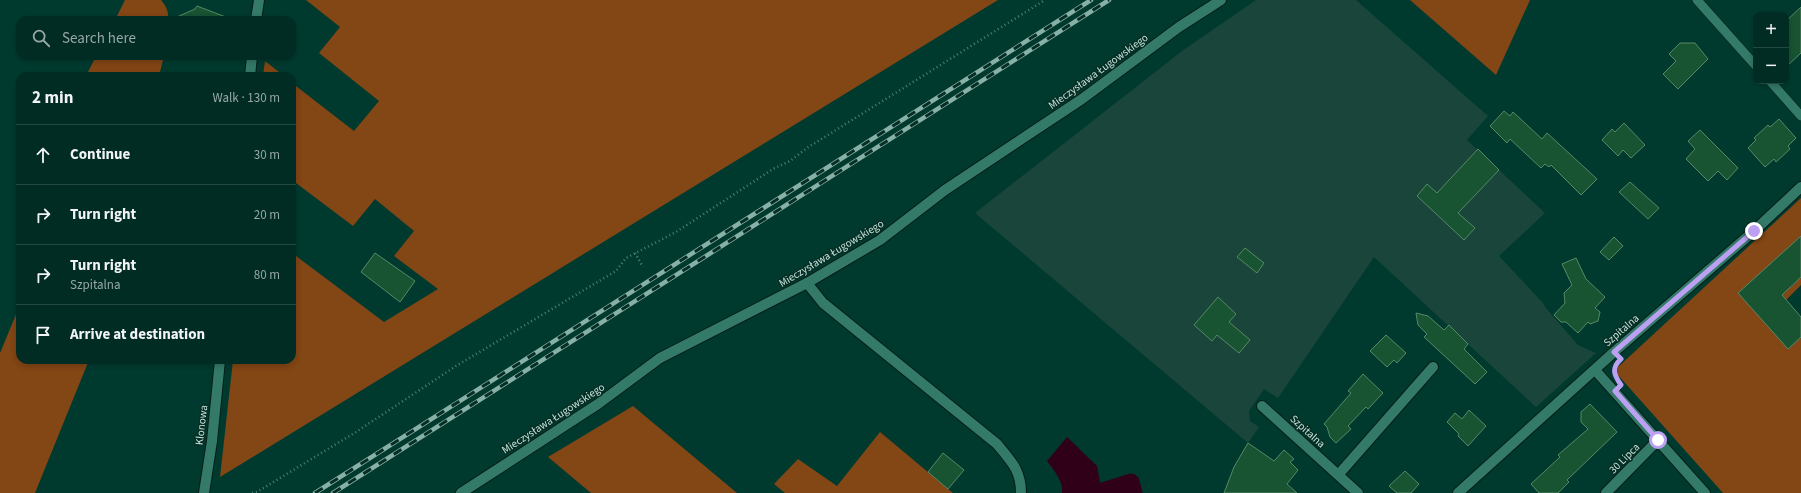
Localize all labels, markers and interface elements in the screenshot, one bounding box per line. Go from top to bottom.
map controls [1753,12,1789,84]
button: + [1753,12,1789,48]
search box [16,16,296,60]
icon: search [30,27,52,49]
text: Search here [62,28,136,49]
street label: Mieczysława Ługowskiego [1045,30,1151,113]
button: − [1753,48,1789,84]
text: 2 min [32,86,73,110]
text: Walk · 130 m [212,89,280,107]
icon: ahead [32,144,54,166]
text: Continue [70,144,130,165]
text: 30 m [254,146,280,164]
icon: right [32,204,54,226]
text: Turn right [70,204,136,225]
text: 20 m [254,206,280,224]
street label: Mieczysława Ługowskiego [776,216,887,291]
route end [1745,222,1763,240]
text: Turn right [70,255,136,276]
icon: right [32,264,54,286]
text: 80 m [254,266,280,284]
text: Szpitalna [70,276,121,294]
street label: Szpitalna [1600,311,1642,350]
icon: arrive [32,324,54,346]
text: Arrive at destination [70,324,205,345]
street label: Mieczysława Ługowskiego [499,379,608,457]
street label: Klonowa [192,404,211,446]
street label: Szpitalna [1287,411,1329,451]
route start [1649,431,1667,449]
street label: 30 Lipca [1606,440,1643,477]

